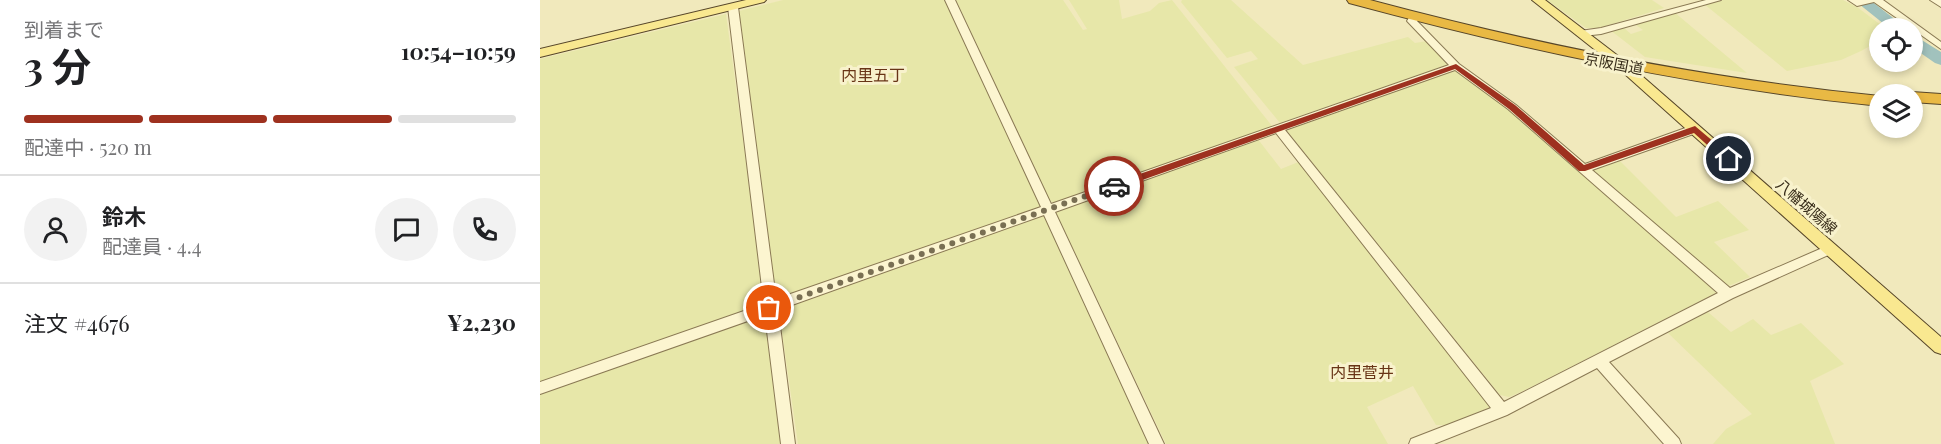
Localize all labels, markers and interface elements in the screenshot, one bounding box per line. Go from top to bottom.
text: 到着まで [24,15,104,42]
map controls [1869,18,1923,138]
button: locate [1869,18,1923,72]
text: 10:54–10:59 [401,36,516,66]
text: 3 分 [24,39,91,91]
street label: 京阪国道 [1583,47,1645,79]
district label: 内里五丁 [841,64,905,85]
button: layers [1869,84,1923,138]
text: 配達中 · 520 m [24,133,152,160]
pin [1703,133,1754,184]
icon: home [1712,142,1745,175]
courier [1084,156,1144,216]
icon: car [1098,170,1131,203]
street label: 八幡城陽線 [1772,174,1842,238]
button: person [24,198,87,261]
button: chat [375,198,438,261]
button: phone [453,198,516,261]
text: 鈴木 [102,201,146,231]
text: 配達員 · 4.4 [102,232,202,259]
pin [743,282,794,333]
icon: bag [752,291,785,324]
text: ¥2,230 [447,307,516,337]
text: 注文 #4676 [24,308,130,338]
district label: 内里菅井 [1330,361,1394,382]

